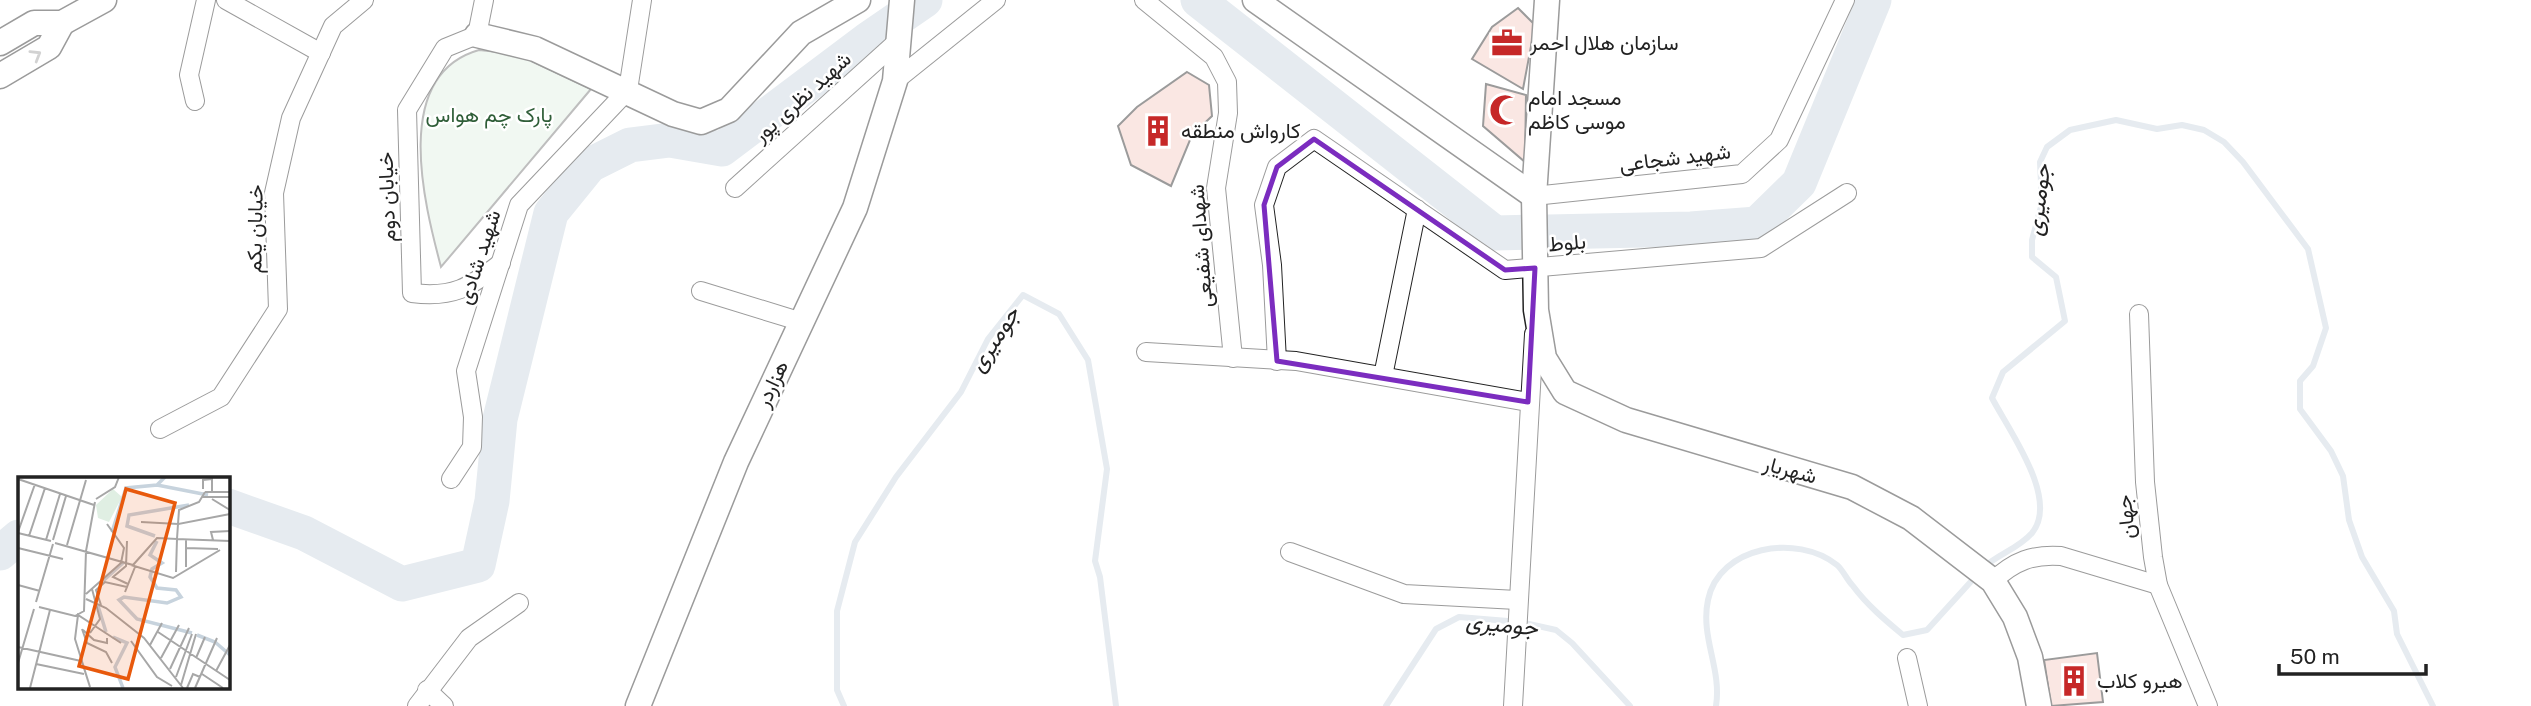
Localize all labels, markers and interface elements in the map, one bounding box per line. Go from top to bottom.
office icon: سازمان هلال احمر [1490,26,1524,60]
place label: سازمان هلال احمر [1529,30,1678,56]
street label: شهید نظری پور [747,46,857,149]
one-way arrow [28,50,41,63]
place label: مسجد امام موسی کاظم [1528,85,1626,136]
mosque icon: مسجد امام موسی کاظم [1488,93,1522,127]
park label: پارک چم هواس [426,102,552,129]
building icon: کارواش منطقه [1141,114,1175,148]
place label: کارواش منطقه [1181,118,1301,144]
street label: شهید شجاعی [1618,138,1732,178]
street label: خیابان دوم [372,152,403,242]
water label: جومیری [2020,162,2057,238]
street label: خیابان یکم [241,184,270,274]
street label: شهدای شفیعی [1184,184,1218,308]
street label: شهید شادی [452,206,506,308]
street label: بلوط [1547,228,1587,258]
water label: جومیری [963,301,1027,377]
street label: هزاردر [749,356,794,413]
street label: شهریار [1759,450,1820,490]
inset map [18,477,229,688]
street label: جهان [2111,494,2141,540]
water label: جومیری [1465,606,1540,643]
scale bar [2279,632,2426,676]
text: 50 m [2290,644,2340,669]
building icon: هیرو کلاب [2057,664,2091,698]
place label: هیرو کلاب [2097,668,2183,694]

